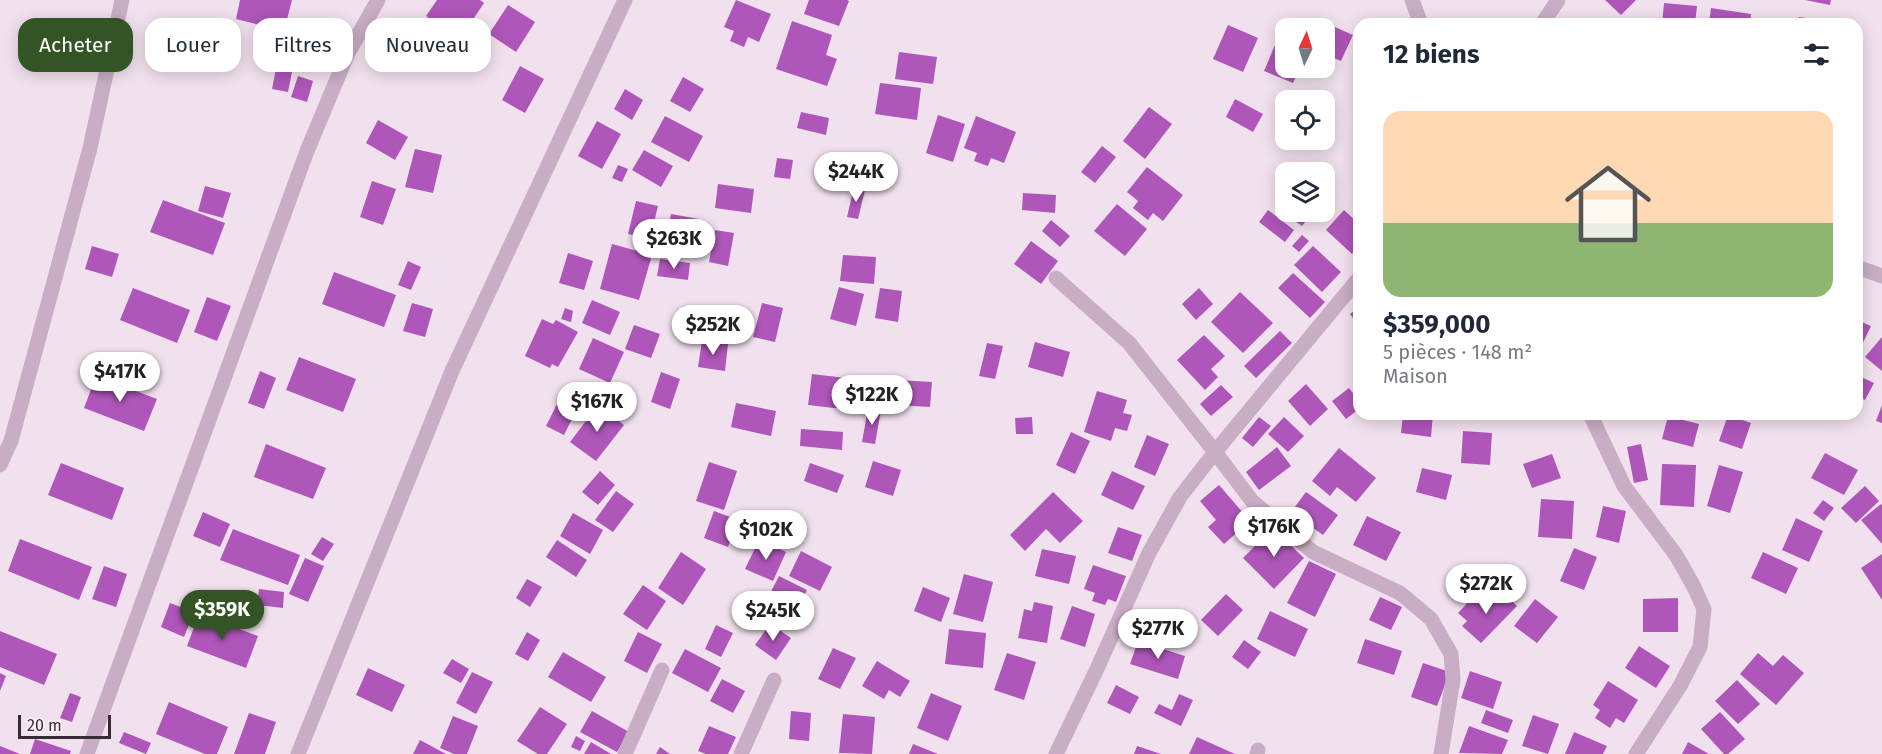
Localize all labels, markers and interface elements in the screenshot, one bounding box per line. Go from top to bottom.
chip: Acheter [18,18,133,72]
chip: Louer [145,18,241,72]
chip: Filtres [253,18,353,72]
chip: Nouveau [365,18,491,72]
north arrow [1275,18,1335,78]
map controls [1275,18,1335,222]
icon: filters [1800,38,1833,71]
text: 12 biens [1383,39,1479,70]
button: locate [1275,90,1335,150]
icon: home [1554,150,1662,258]
pin: $244K [814,152,898,203]
text: $244K [828,159,884,183]
button: layers [1275,162,1335,222]
pin: $263K [632,219,716,270]
text: $263K [646,226,702,250]
pin: $252K [671,305,755,356]
text: $359,000 [1383,309,1490,340]
text: $252K [686,312,740,336]
text: 5 pièces · 148 m² [1383,340,1532,364]
pin: $417K [78,352,162,403]
text: $417K [94,359,146,383]
text: Maison [1383,364,1448,388]
pin: $122K [830,375,914,426]
pin: $167K [555,382,639,433]
text: $122K [846,382,898,406]
text: $167K [571,389,623,413]
pin: $176K [1232,507,1316,558]
pin: $102K [724,510,808,561]
text: $176K [1248,514,1300,538]
text: $102K [739,517,793,541]
pin: $272K [1444,564,1528,615]
text: $272K [1459,571,1513,595]
pin: $359K [180,590,264,641]
pin: $245K [731,591,815,642]
text: $359K [194,597,250,621]
text: $245K [745,598,801,622]
pin: $277K [1116,609,1200,660]
text: $277K [1132,616,1184,640]
scale bar [18,712,111,740]
text: 20 m [27,716,62,735]

